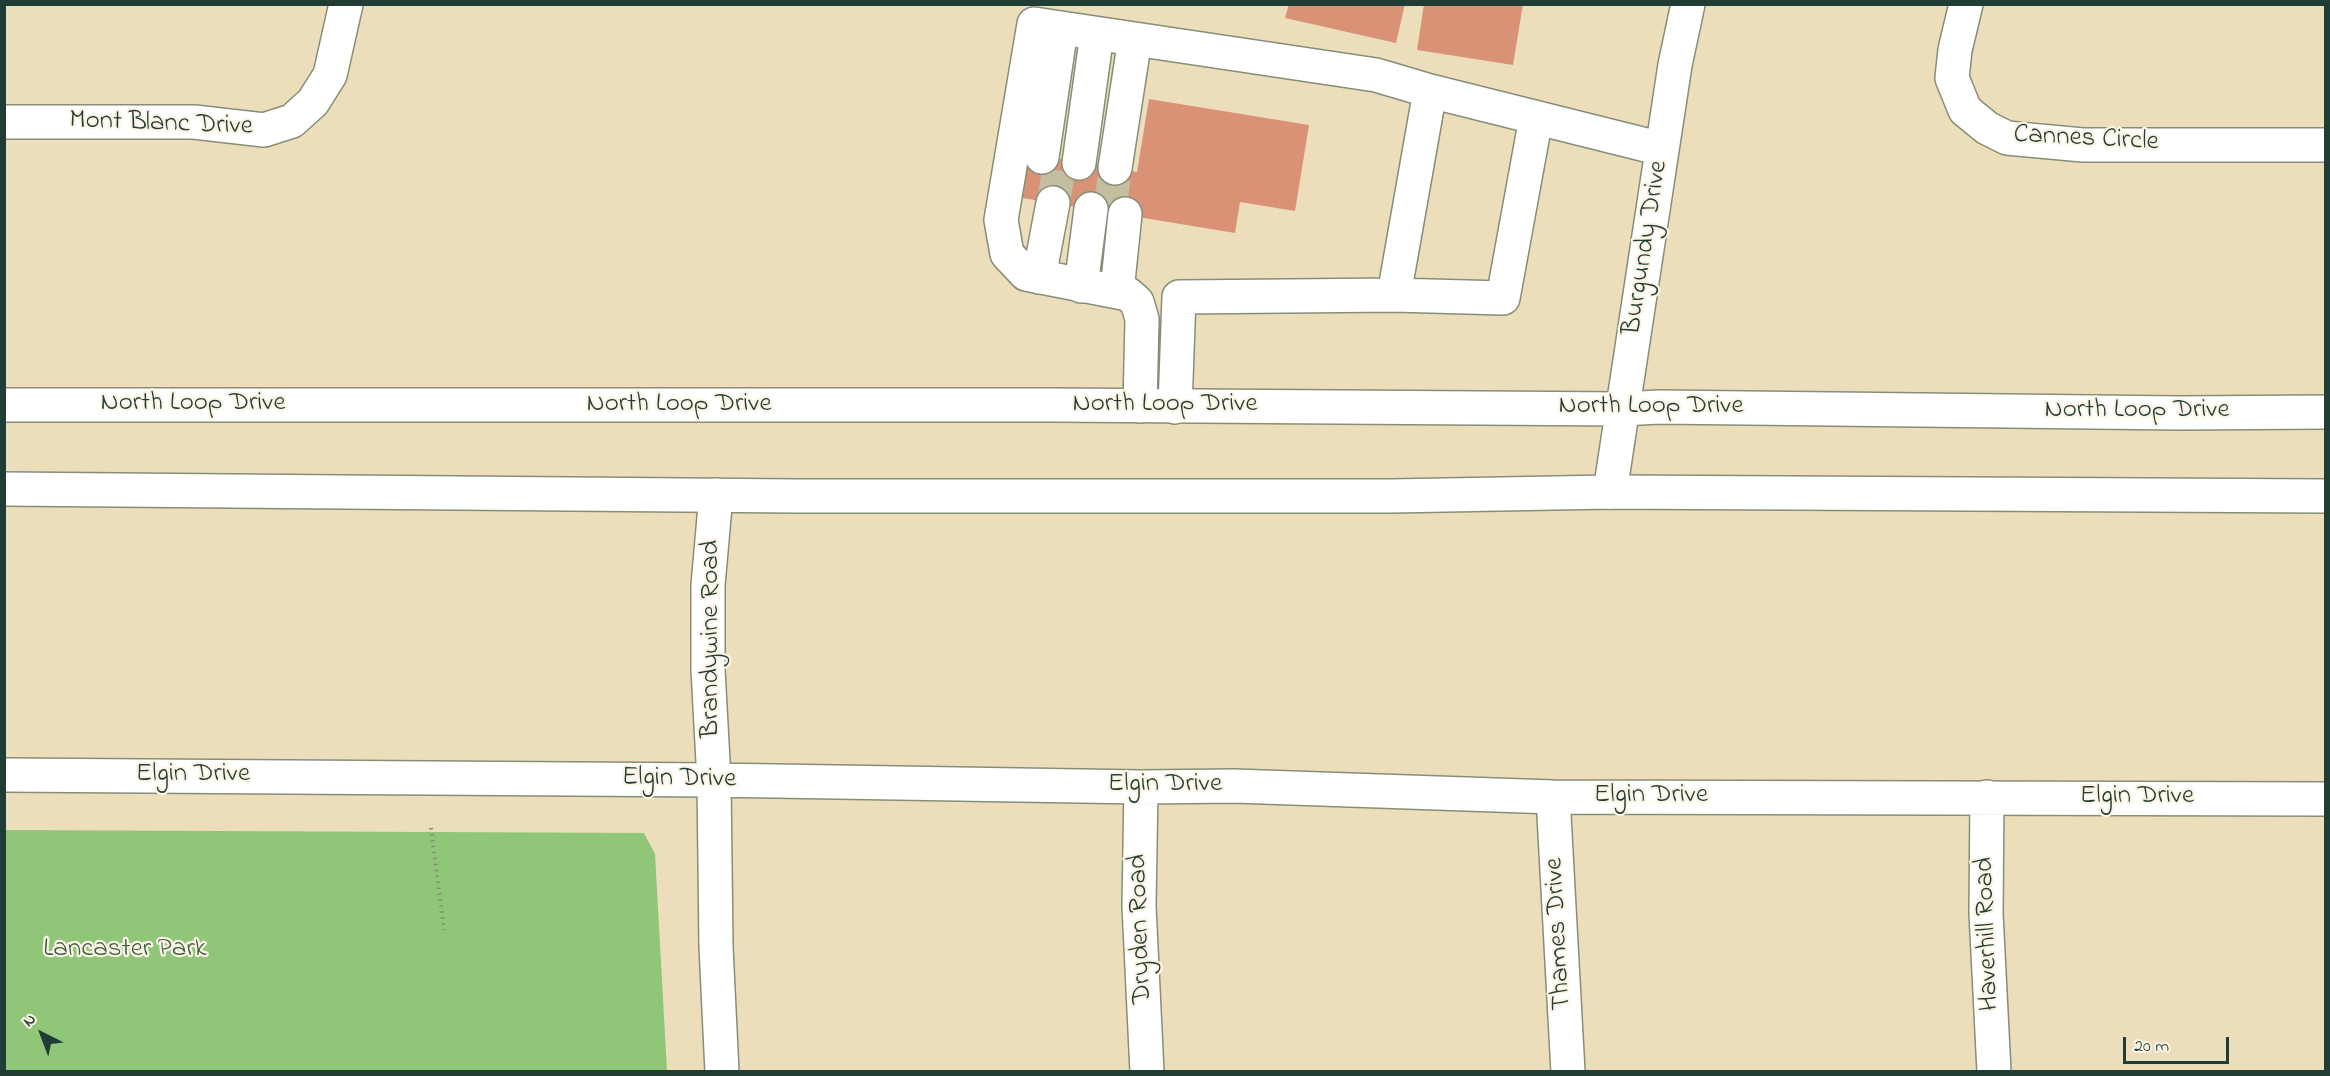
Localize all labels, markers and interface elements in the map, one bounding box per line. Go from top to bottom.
street label: Mont Blanc Drive [69,106,253,144]
street label: Cannes Circle [2013,120,2159,160]
street label: Burgundy Drive [1617,159,1677,337]
street label: North Loop Drive [100,389,286,421]
street label: North Loop Drive [586,390,772,422]
street label: North Loop Drive [1072,390,1258,422]
street label: North Loop Drive [1558,392,1744,424]
street label: North Loop Drive [2044,396,2230,428]
street label: Brandywine Road [697,540,729,738]
street label: Elgin Drive [136,760,250,792]
street label: Elgin Drive [622,763,736,797]
street label: Elgin Drive [1108,770,1222,802]
street label: Elgin Drive [1594,781,1708,813]
street label: Elgin Drive [2080,782,2194,814]
street label: Dryden Road [1123,853,1161,1005]
street label: Haverhill Road [1970,856,2008,1012]
street label: Thames Drive [1540,857,1580,1011]
park label: Lancaster Park [43,935,207,967]
north arrow [12,1004,72,1064]
text: N [18,1008,42,1033]
scale bar [2126,1025,2232,1063]
text: 20 m [2134,1034,2169,1060]

